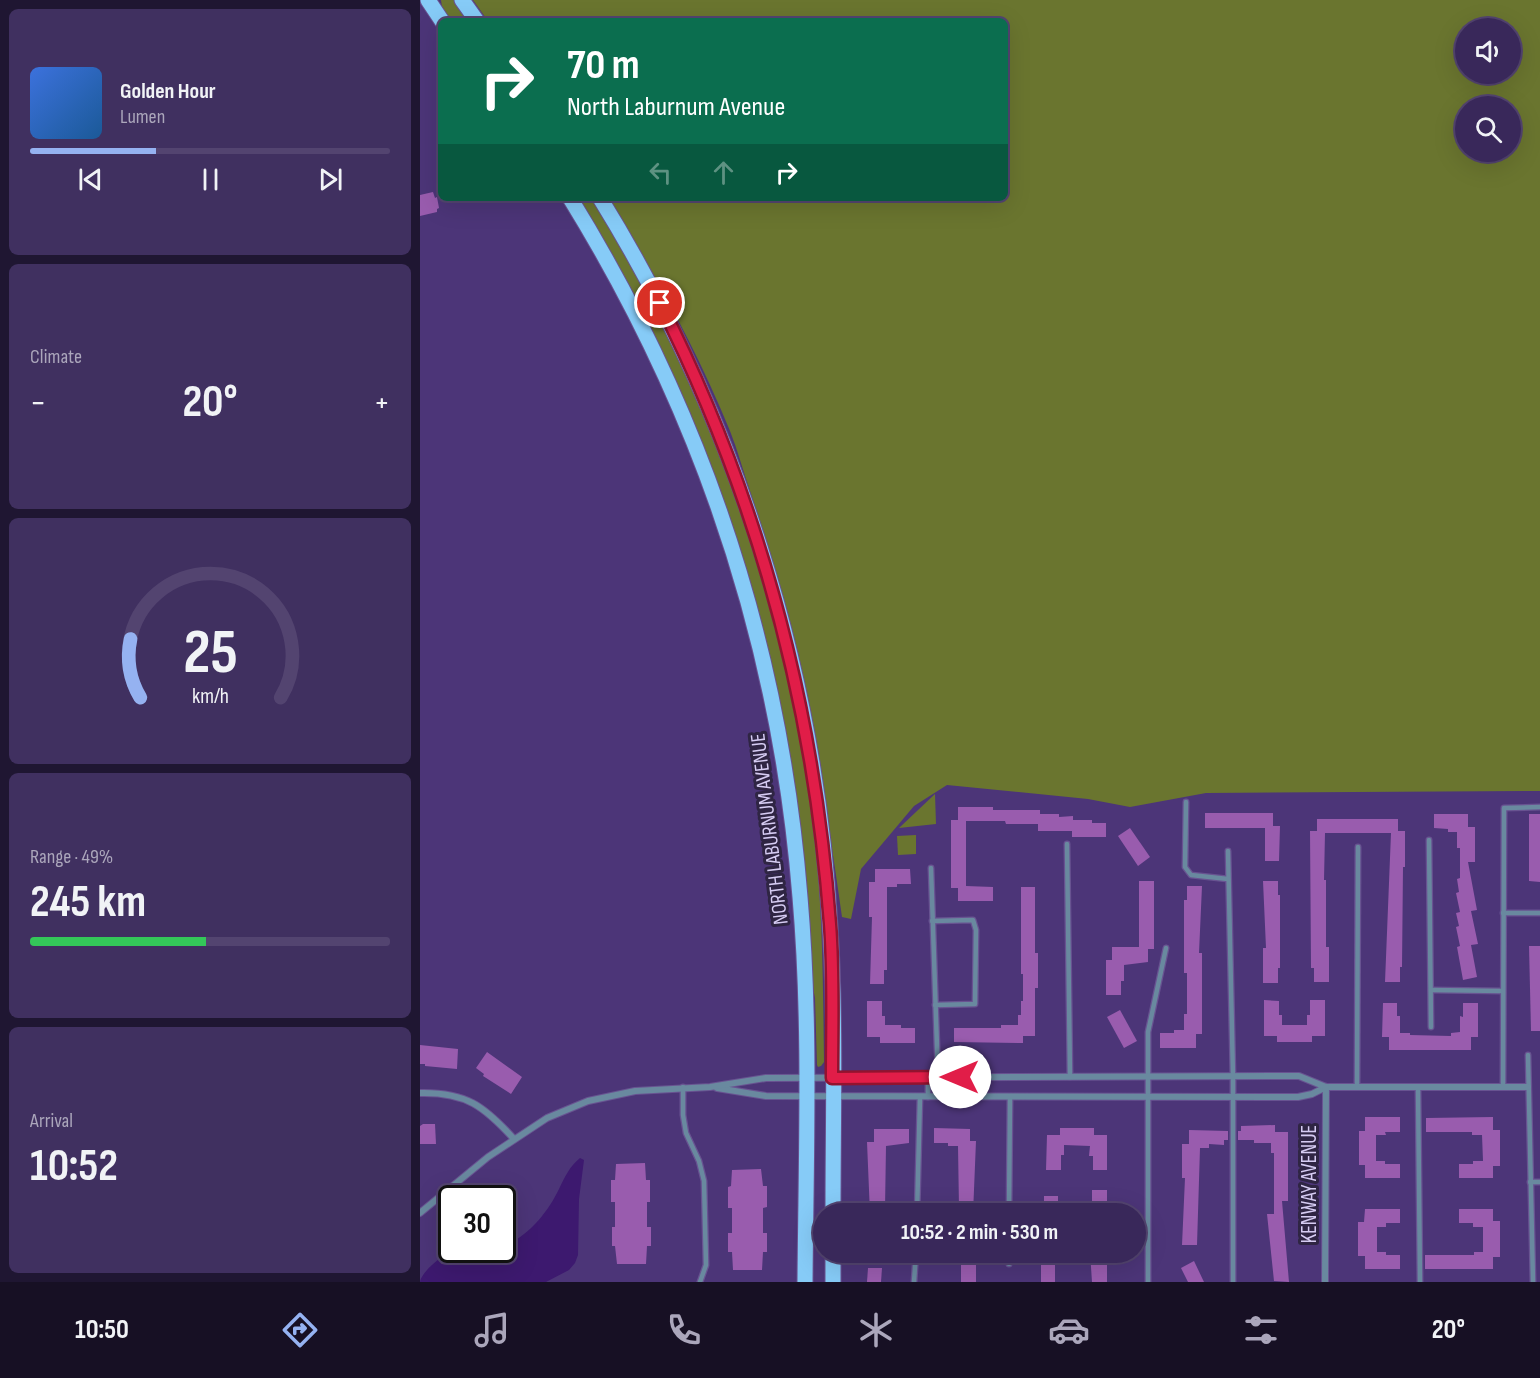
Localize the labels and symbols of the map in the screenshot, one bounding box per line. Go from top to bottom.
pin [634,277,685,328]
street label: NORTH LABURNUM AVENUE [745,732,794,926]
position arrow [928,1045,992,1109]
street label: KENWAY AVENUE [1297,1125,1322,1243]
speed limit sign: 30 [438,1185,516,1263]

